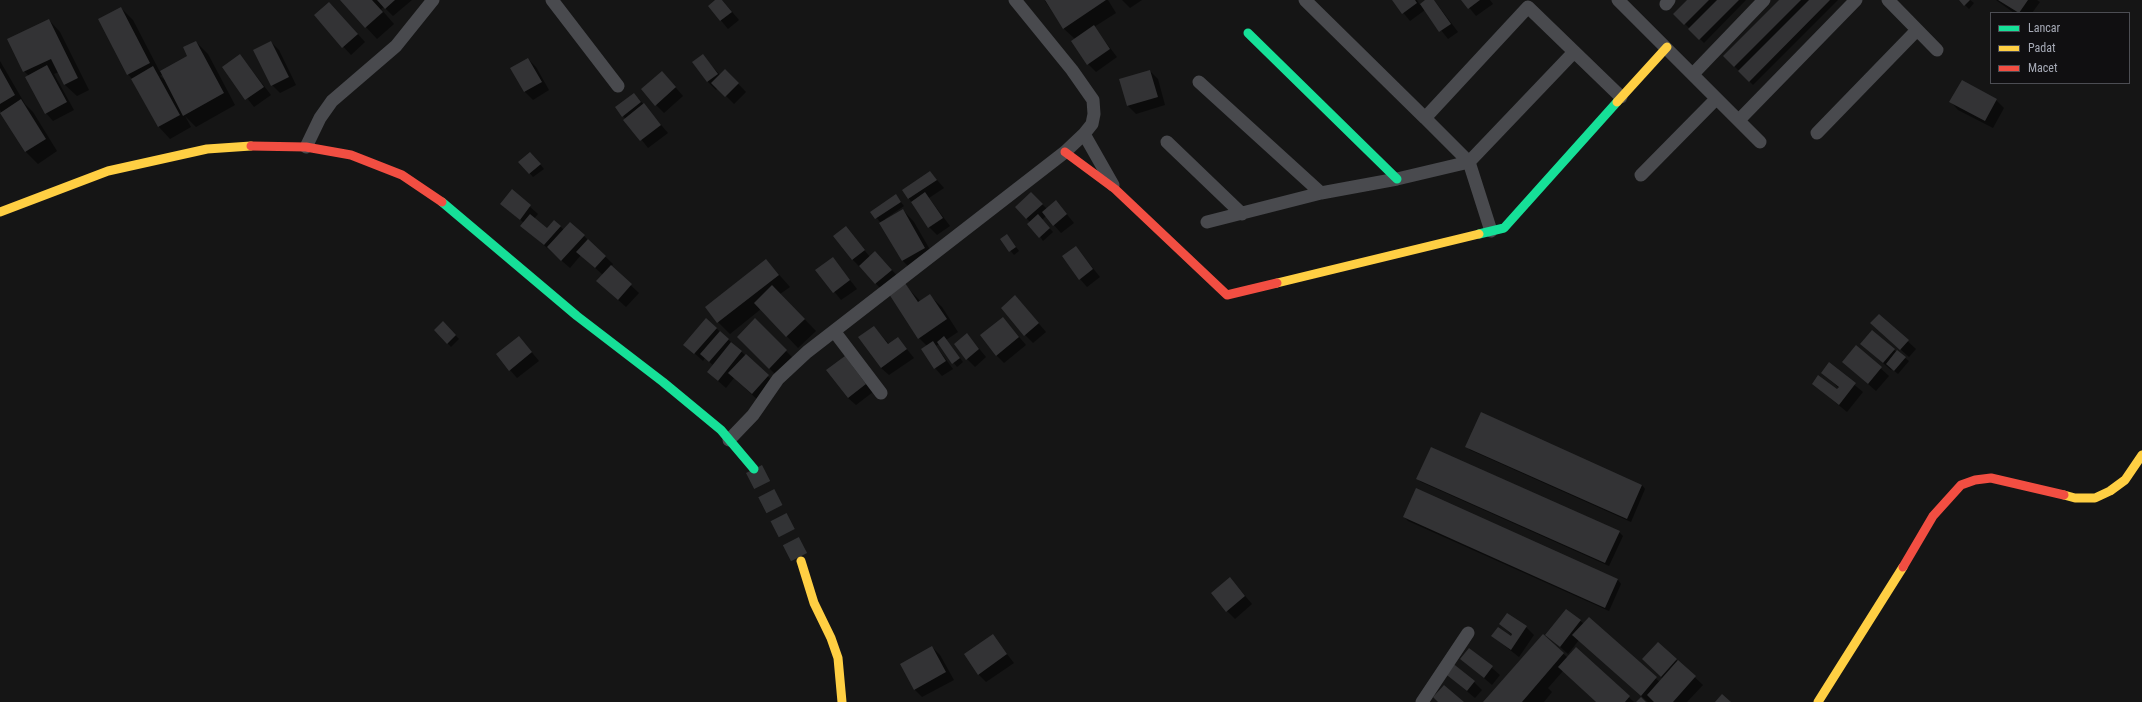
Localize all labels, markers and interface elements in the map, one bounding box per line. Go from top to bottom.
legend [1990,12,2130,84]
text: Lancar [2028,21,2060,35]
text: Padat [2028,41,2056,55]
text: Macet [2028,61,2058,75]

